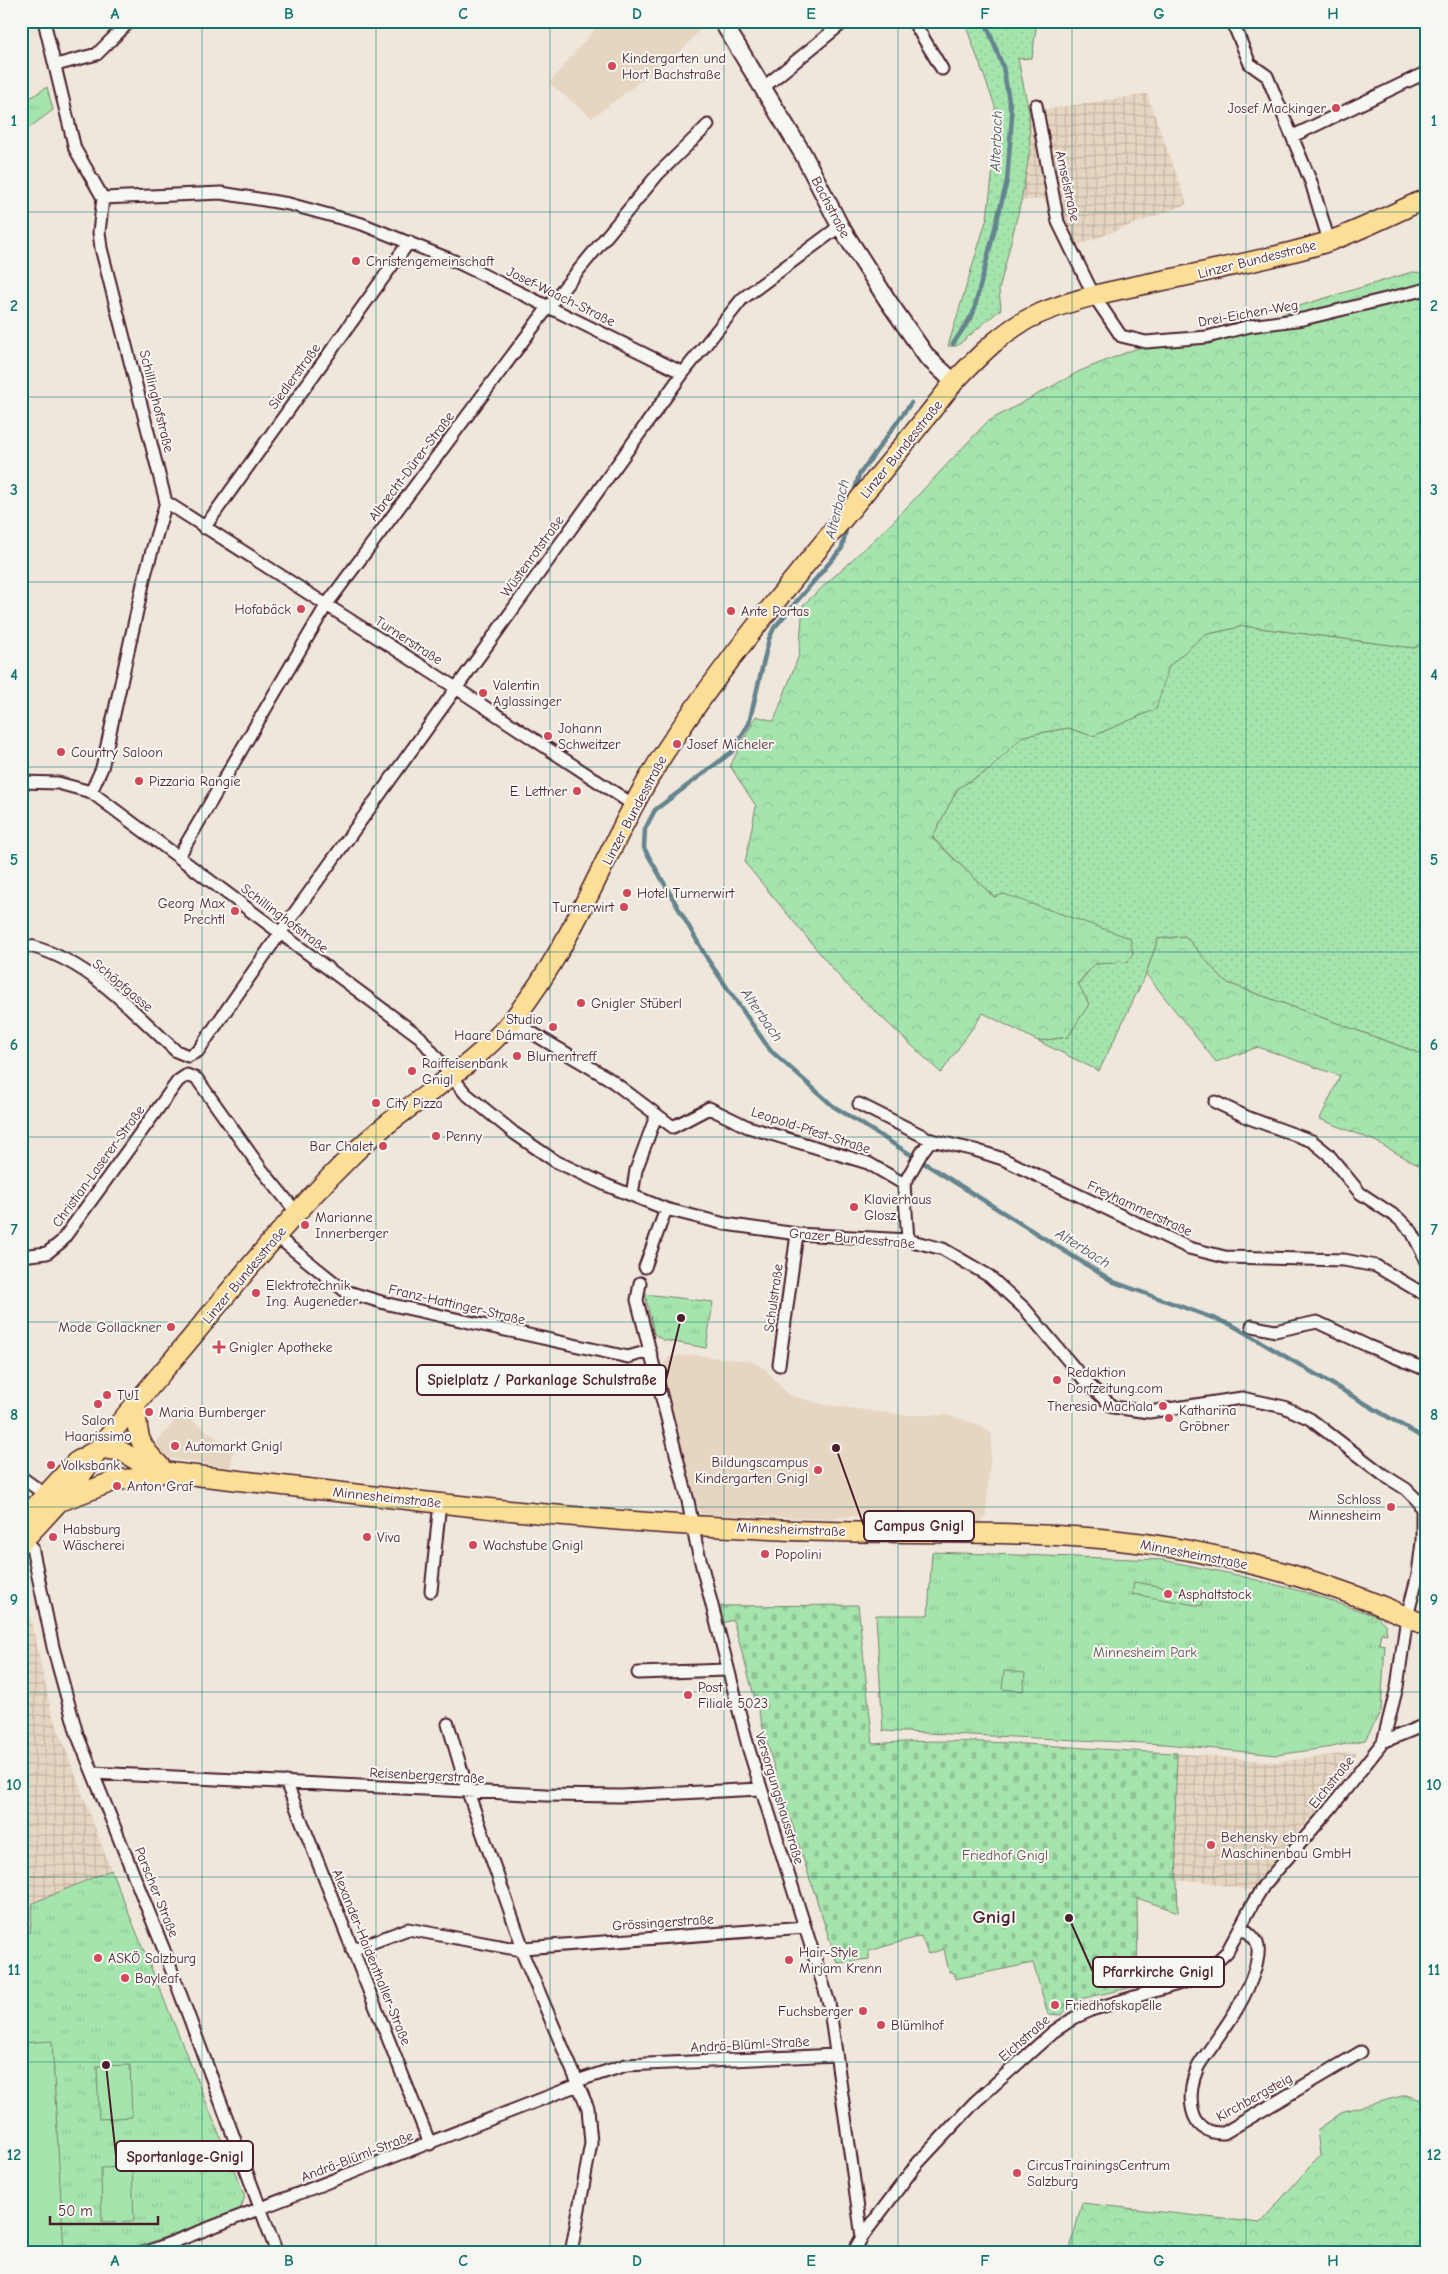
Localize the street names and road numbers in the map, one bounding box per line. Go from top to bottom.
street label: Amselstraße [1052,149,1083,223]
street label: Bachstraße [807,174,854,241]
street label: Linzer Bundesstraße [1196,237,1318,282]
street label: Josef-Waach-Straße [504,263,618,330]
street label: Drei-Eichen-Weg [1197,296,1299,331]
street label: Siedlerstraße [265,340,324,413]
street label: Schillinghofstraße [136,348,177,454]
street label: Linzer Bundesstraße [857,397,946,502]
street label: Albrecht-Dürer-Straße [365,408,458,524]
street label: Wüstenrotstraße [497,512,568,600]
street label: Turnerstraße [372,612,446,669]
street label: Linzer Bundesstraße [598,753,670,868]
street label: Schillinghofstraße [238,880,332,957]
street label: Schöpfgasse [89,955,156,1016]
street label: Christian-Laserer-Straße [48,1102,148,1231]
street label: Leopold-Pfest-Straße [749,1103,873,1158]
street label: Freyhammerstraße [1085,1177,1195,1240]
street label: Linzer Bundesstraße [199,1223,290,1327]
street label: Grazer Bundesstraße [788,1225,916,1252]
street label: Schulstraße [760,1263,787,1333]
street label: Franz-Hattinger-Straße [387,1280,527,1329]
street label: Minnesheimstraße [332,1483,442,1512]
street label: Minnesheimstraße [736,1519,846,1540]
street label: Minnesheimstraße [1139,1536,1249,1573]
street label: Versorgungshausstraße [751,1730,808,1866]
street label: Eichstraße [1305,1753,1358,1812]
street label: Reisenbergerstraße [369,1764,485,1787]
street label: Parscher Straße [131,1845,182,1940]
street label: Alexander-Haidenthaller-Straße [328,1867,415,2048]
street label: Grössingerstraße [612,1910,714,1935]
street label: Eichstraße [995,2011,1054,2065]
street label: Andrä-Blüml-Straße [690,2033,810,2056]
street label: Kirchbergsteig [1213,2070,1295,2125]
street label: Andrä-Blüml-Straße [299,2127,416,2186]

